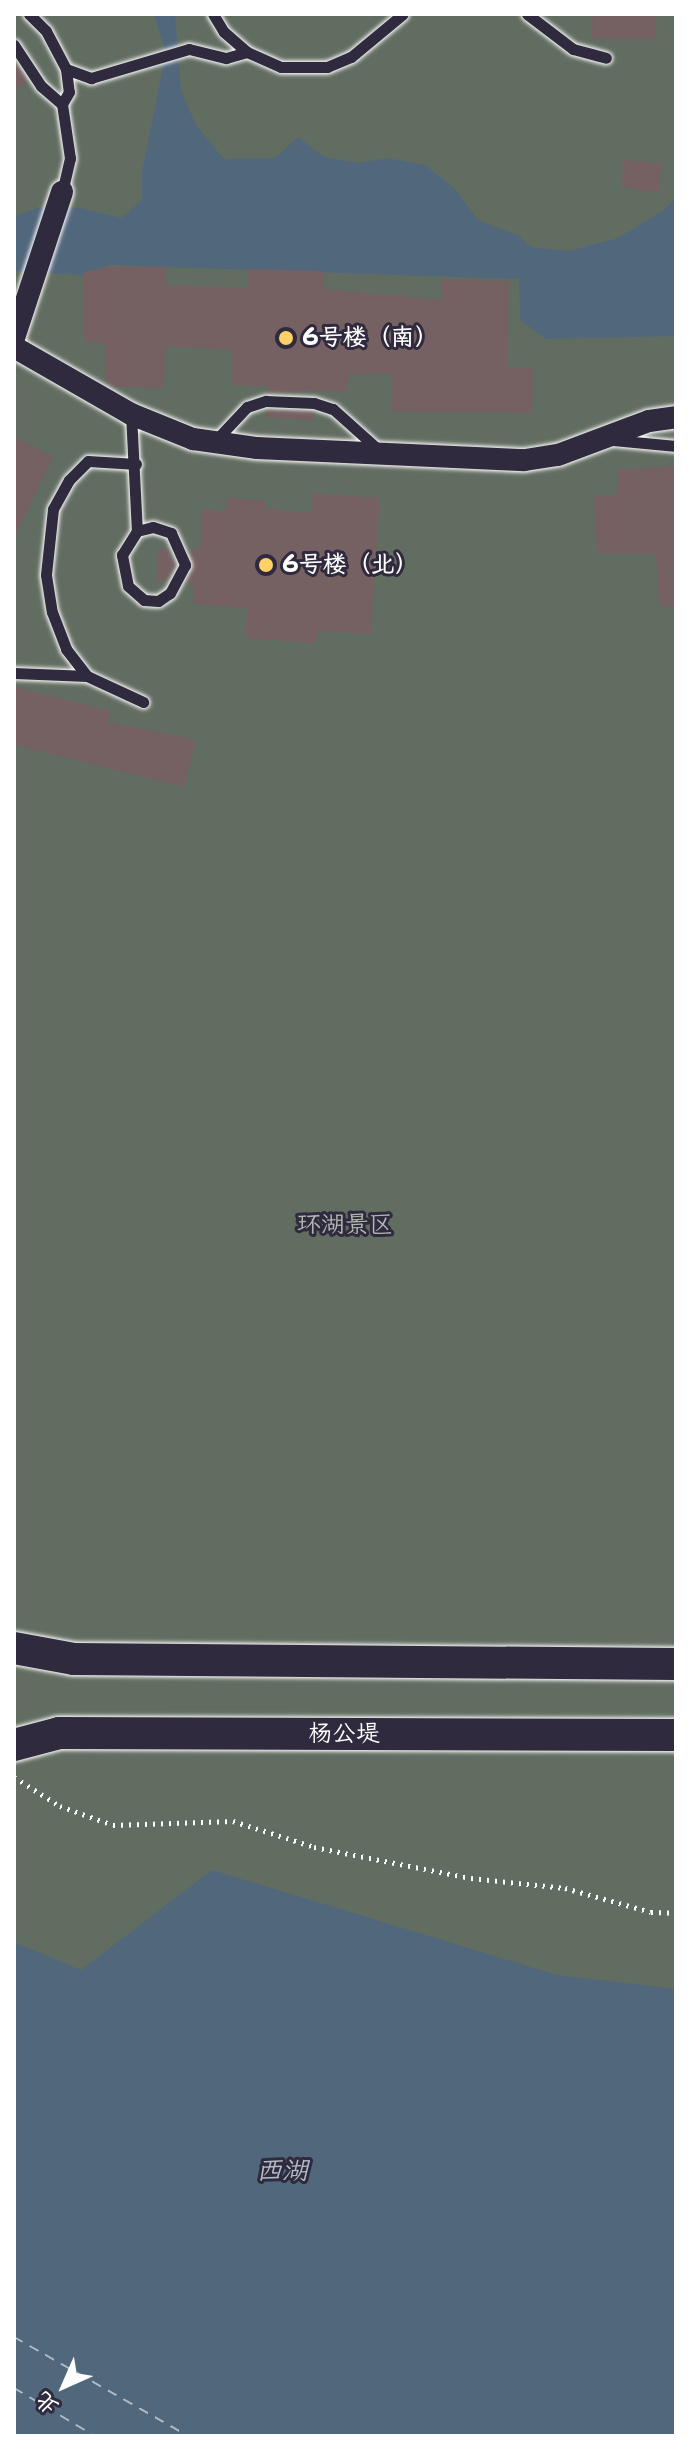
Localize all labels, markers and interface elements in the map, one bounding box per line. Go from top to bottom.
place label: 6号楼（南） [302,324,439,352]
marker: 6号楼（南） [277,329,295,347]
place label: 6号楼（北） [282,551,419,579]
marker: 6号楼（北） [257,556,275,574]
park label: 环湖景区 [297,1211,393,1239]
street label: 杨公堤 [308,1720,380,1748]
water label: 西湖 [256,2154,308,2186]
north arrow [24,2346,104,2426]
text: 北 [29,2385,65,2421]

